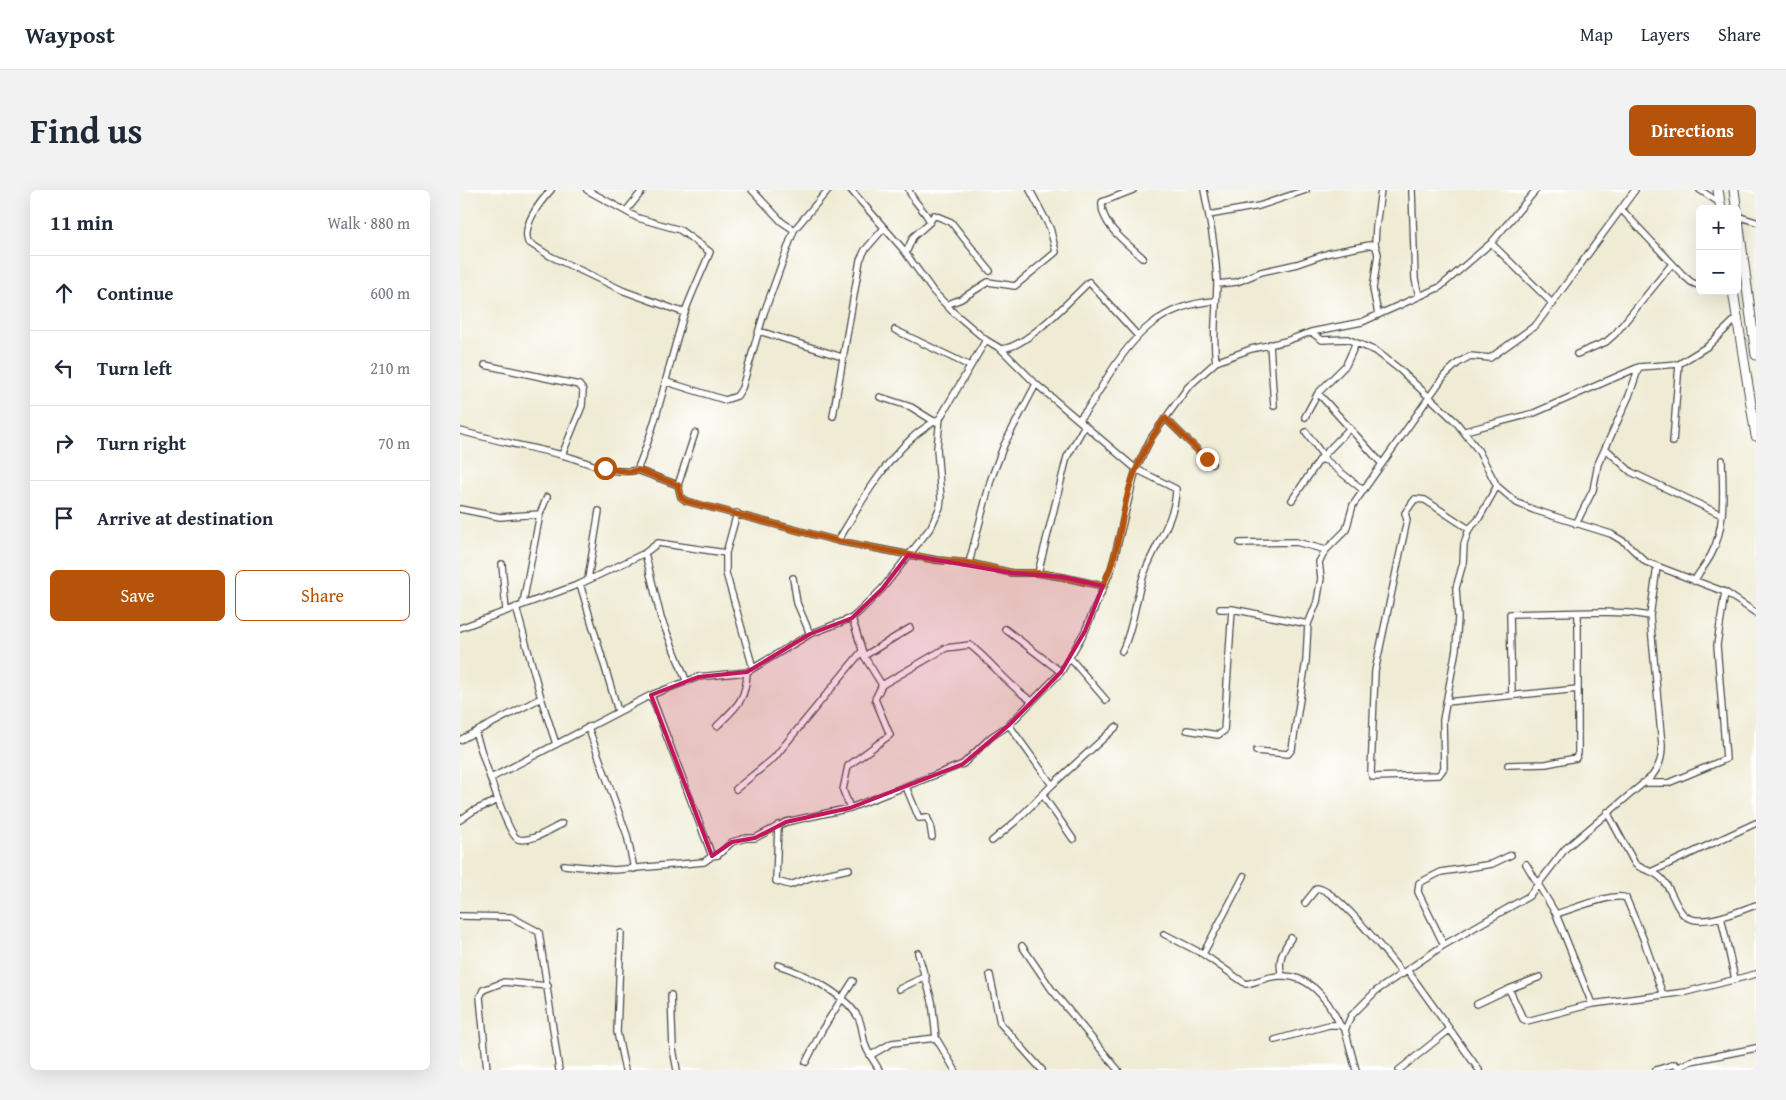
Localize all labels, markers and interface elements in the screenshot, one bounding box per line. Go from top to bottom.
text: Waypost [25,17,115,52]
text: Map [1580,21,1613,48]
text: Layers [1641,21,1690,48]
text: Share [1718,21,1761,48]
text: Find us [30,105,143,156]
button: Directions [1629,105,1756,156]
map controls [1696,205,1741,295]
button: + [1696,205,1741,250]
text: 11 min [50,207,113,238]
text: Walk · 880 m [327,211,410,235]
button: − [1696,250,1741,295]
icon: ahead [50,279,78,307]
text: Continue [97,279,174,307]
text: 600 m [370,281,410,305]
icon: left [50,354,78,382]
text: Turn left [97,354,172,382]
text: 210 m [370,356,410,380]
icon: right [50,429,78,457]
text: Turn right [97,429,186,457]
text: 70 m [378,431,410,455]
route end [1196,448,1219,471]
route start [594,457,617,480]
icon: arrive [50,504,78,532]
text: Arrive at destination [97,504,273,532]
button: Save [50,570,225,621]
button: Share [235,570,410,621]

